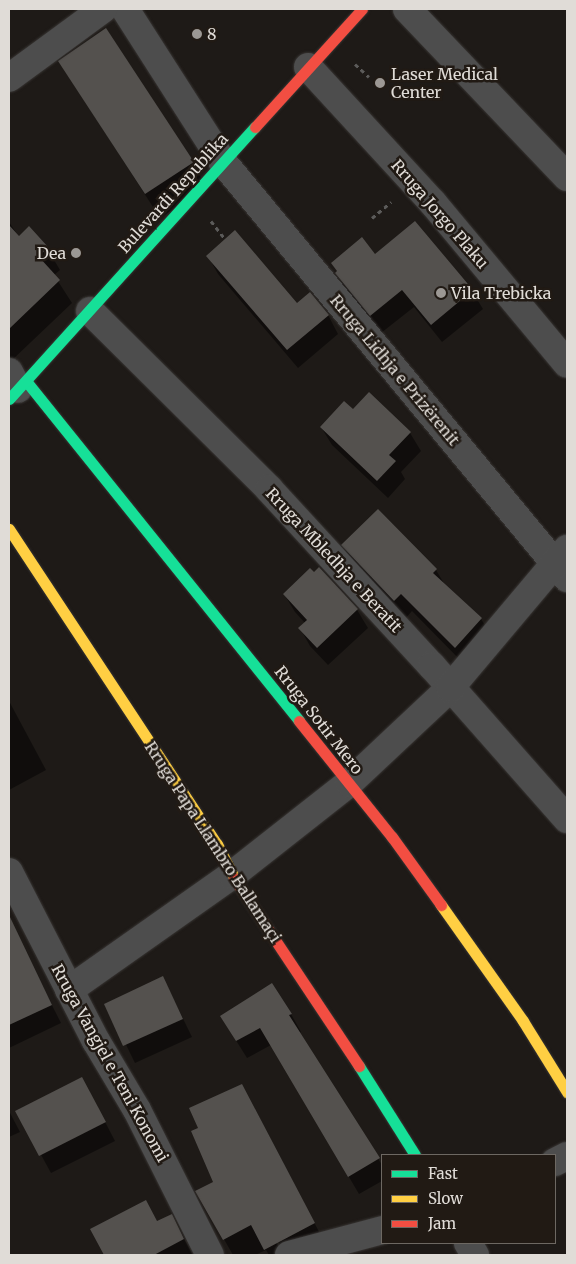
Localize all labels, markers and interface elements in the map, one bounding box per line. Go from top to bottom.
place label: 8 [207,24,217,44]
marker: 8 [191,28,203,40]
place label: Laser Medical Center [391,64,498,102]
marker: Laser Medical Center [373,76,387,90]
street label: Bulevardi Republika [114,129,232,257]
street label: Rruga Jorgo Plaku [387,156,493,272]
place label: Dea [37,243,66,263]
marker: Dea [70,247,82,259]
place label: Vila Trebicka [451,283,551,303]
marker: Vila Trebicka [435,287,447,299]
street label: Rruga Lidhja e Prizërenit [326,291,464,449]
street label: Rruga Mbledhja e Beratit [262,484,406,636]
street label: Rruga Sotir Mero [271,662,367,778]
street label: Rruga Papa Llambro Ballamaçi [141,738,285,946]
street label: Rruga Vangjel e Teni Konomi [48,961,172,1165]
legend [381,1154,556,1244]
text: Fast [428,1164,458,1183]
text: Slow [428,1189,463,1208]
text: Jam [428,1214,456,1233]

